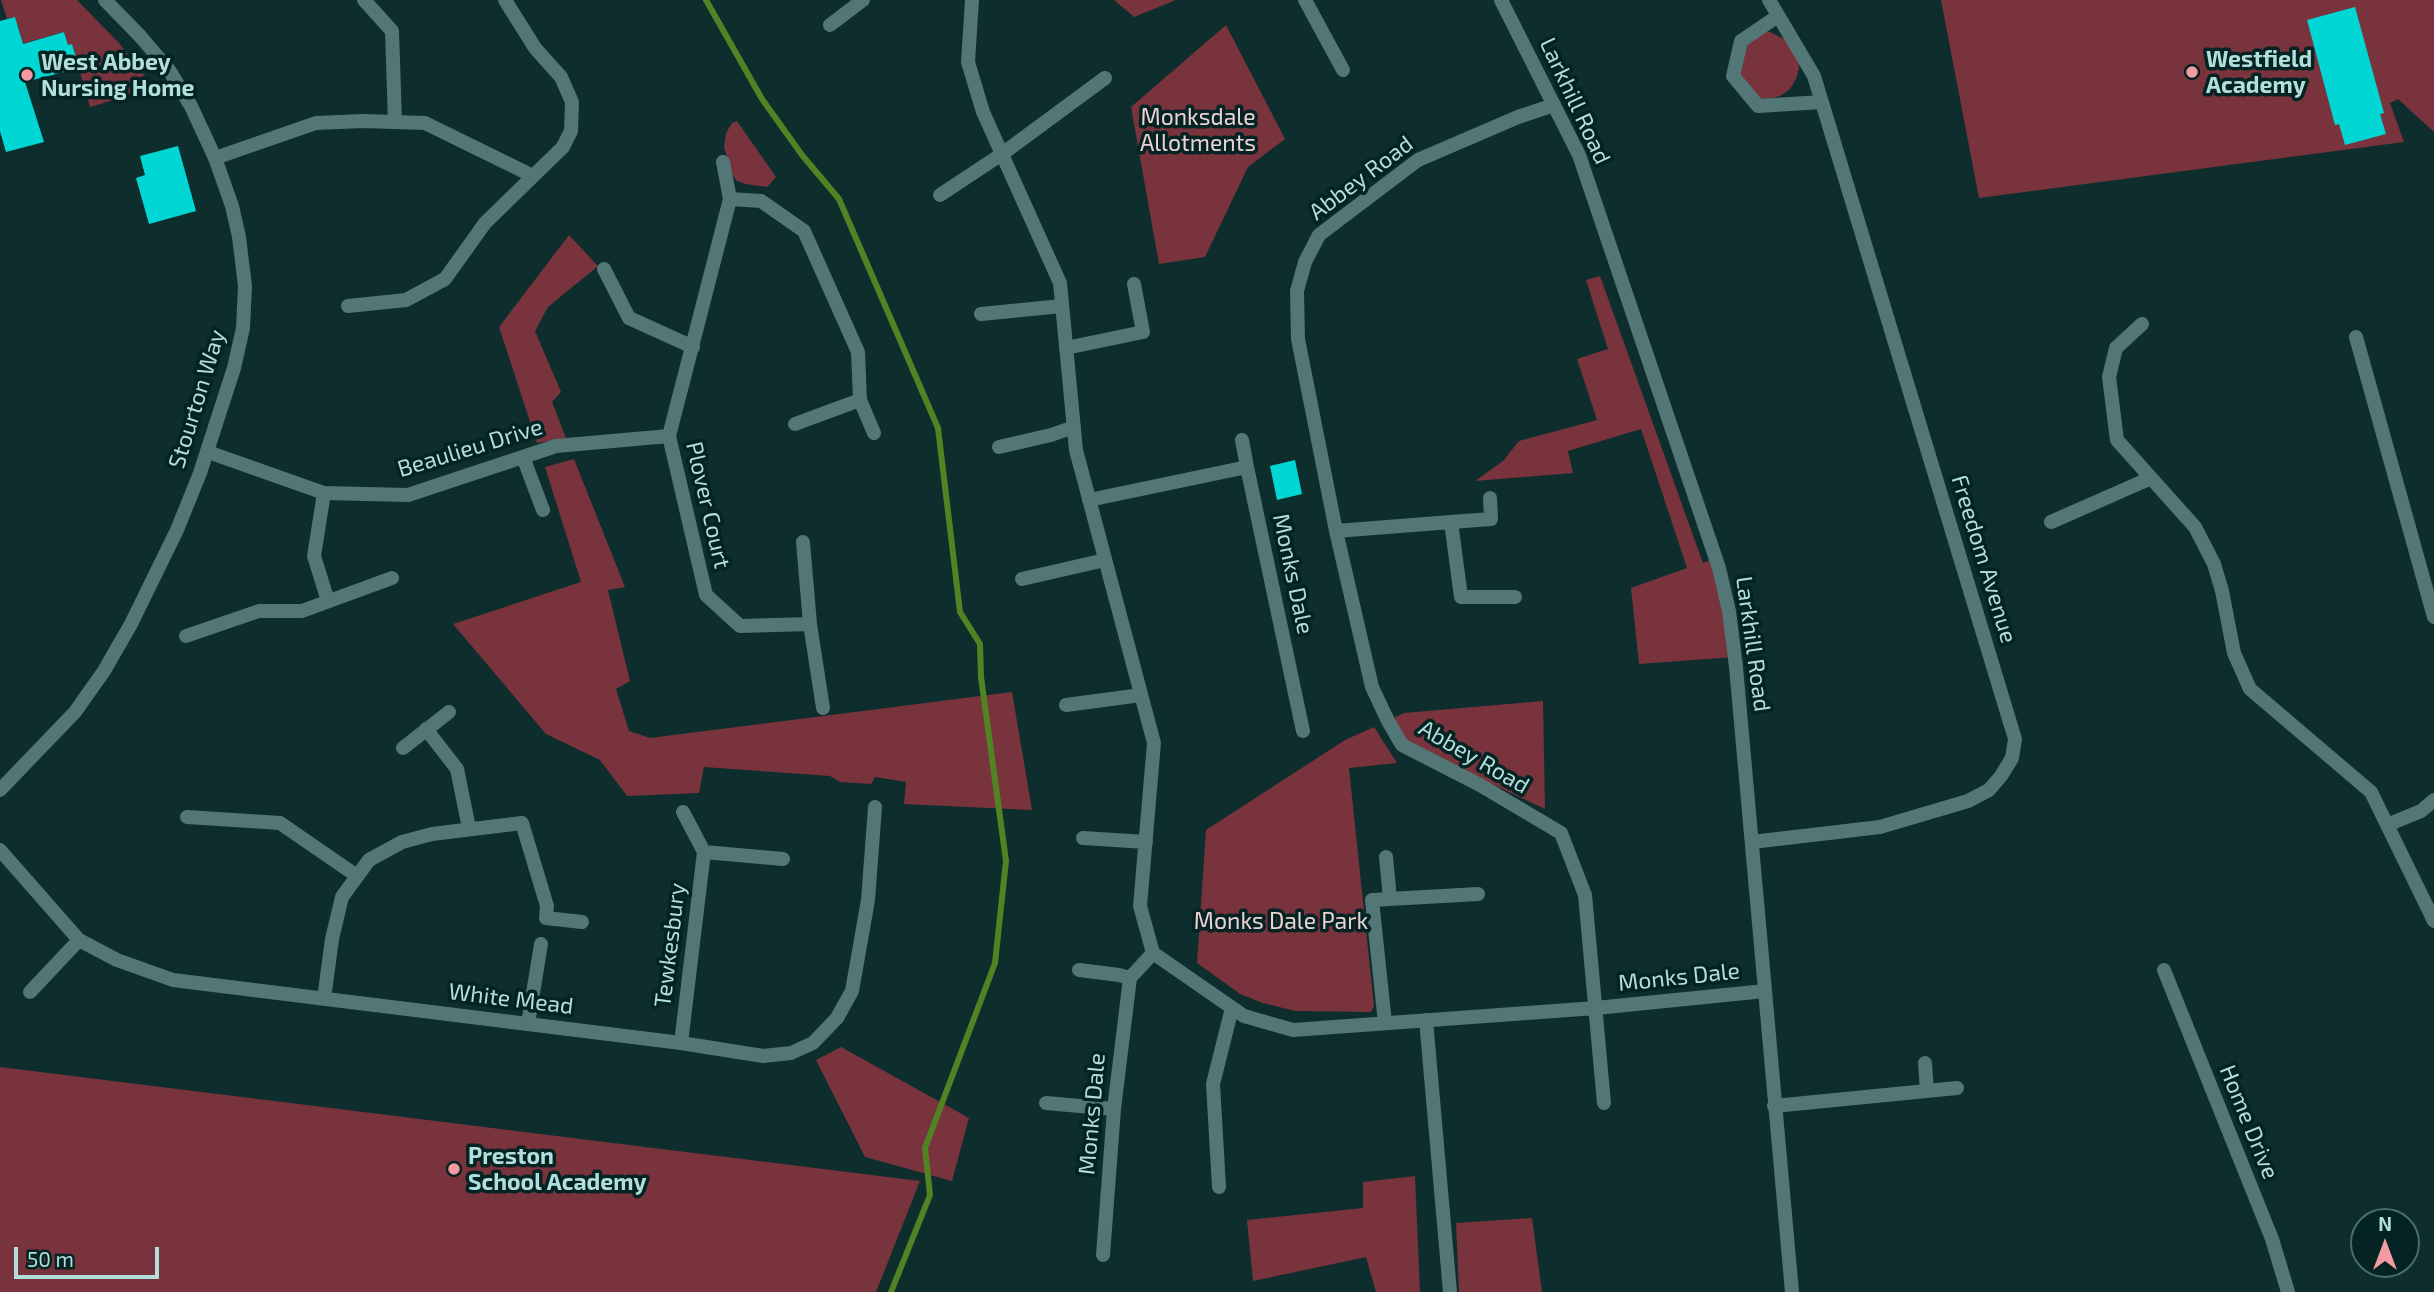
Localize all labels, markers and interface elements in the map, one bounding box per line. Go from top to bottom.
street label: Larkhill Road [1534,33,1616,169]
place label: Westfield Academy [2206,45,2312,99]
place label: West Abbey Nursing Home [41,48,194,102]
marker: Westfield Academy [2184,64,2200,80]
marker: West Abbey Nursing Home [19,67,35,83]
park label: Monksdale Allotments [1140,103,1256,157]
street label: Abbey Road [1304,130,1418,226]
street label: Stourton Way [163,326,231,472]
street label: Beaulieu Drive [394,413,546,483]
street label: Plover Court [680,439,736,571]
street label: Freedom Avenue [1945,472,2023,646]
street label: Monks Dale [1267,511,1319,637]
street label: Larkhill Road [1730,575,1776,713]
street label: Abbey Road [1414,714,1534,800]
street label: Tewkesbury [649,881,691,1009]
park label: Monks Dale Park [1194,907,1368,935]
street label: Monks Dale [1617,957,1741,997]
street label: White Mead [447,978,575,1020]
street label: Monks Dale [1073,1052,1111,1176]
street label: Home Drive [2214,1061,2284,1183]
place label: Preston School Academy [468,1142,646,1196]
marker: Preston School Academy [446,1161,462,1177]
north arrow [2350,1208,2420,1278]
text: N [2378,1212,2392,1235]
scale bar [18,1232,163,1276]
text: 50 m [27,1246,74,1271]

